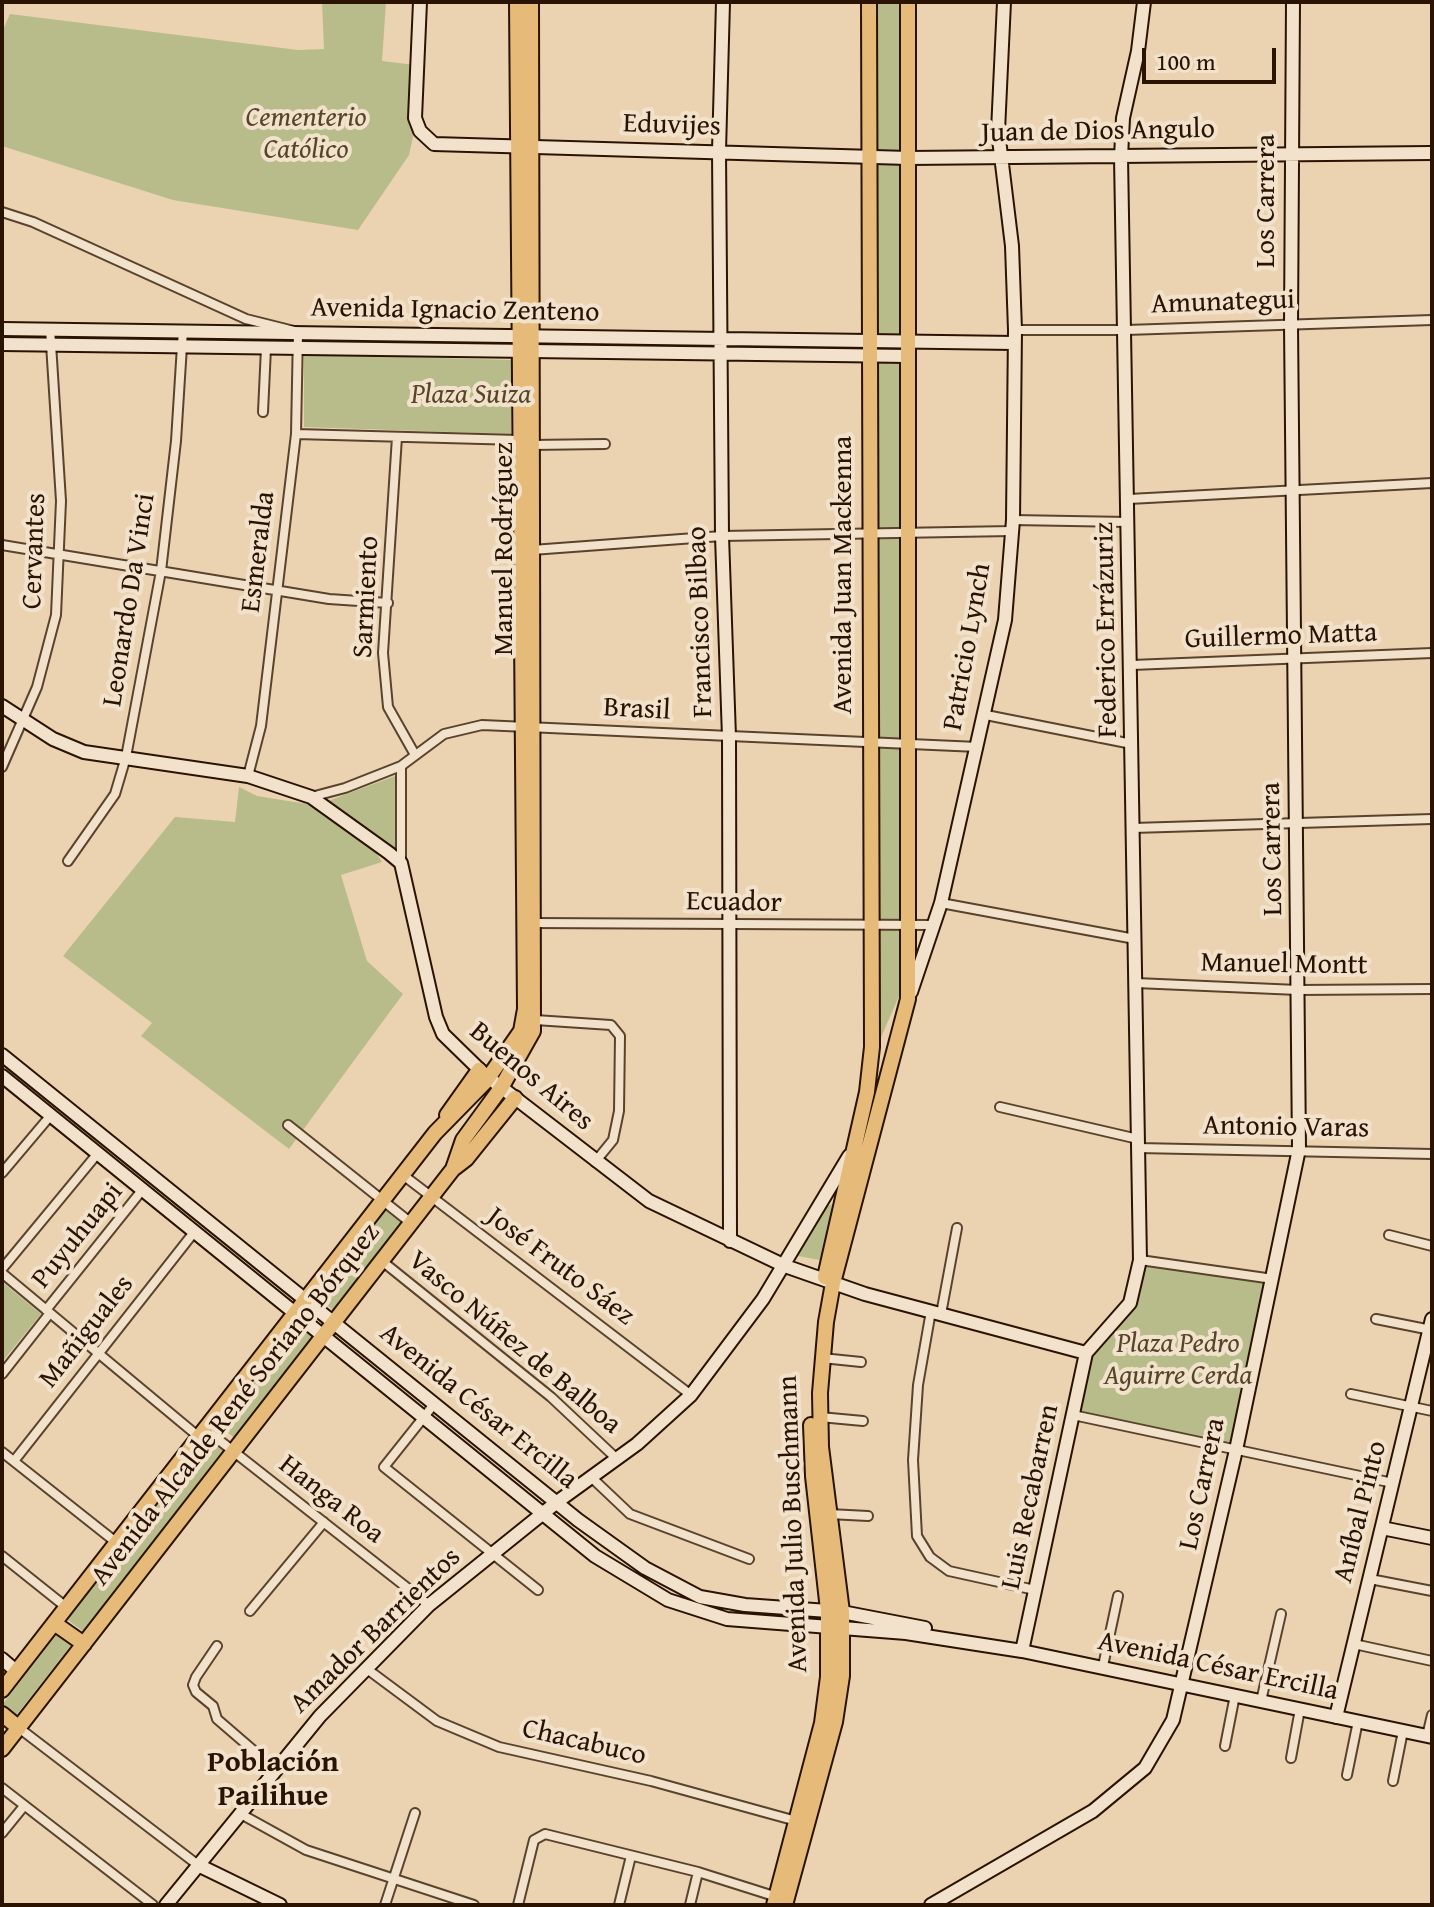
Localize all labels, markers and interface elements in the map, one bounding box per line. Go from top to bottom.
scale bar [1146,32,1280,82]
text: 100 m [1156,44,1216,79]
park label: Cementerio Católico [246,102,366,168]
street label: Eduvijes [623,108,721,144]
street label: Juan de Dios Angulo [981,113,1215,151]
street label: Los Carrera [1250,134,1284,268]
street label: Amunategui [1150,284,1296,322]
street label: Avenida Ignacio Zenteno [310,292,600,330]
park label: Plaza Suiza [411,379,531,413]
street label: Avenida Juan Mackenna [827,436,861,714]
street label: Manuel Rodríguez [488,442,522,656]
street label: Esmeralda [235,489,283,615]
street label: Leonardo Da Vinci [97,491,163,709]
street label: Cervantes [16,492,54,610]
street label: Federico Errázuriz [1088,522,1126,738]
street label: Francisco Bilbao [681,526,721,718]
street label: Sarmiento [347,535,387,659]
street label: Patricio Lynch [937,561,999,733]
street label: Guillermo Matta [1184,617,1378,657]
street label: Brasil [603,691,671,729]
street label: Los Carrera [1255,782,1291,916]
street label: Ecuador [686,885,782,921]
street label: Manuel Montt [1200,947,1368,983]
street label: Buenos Aires [462,1015,600,1139]
street label: Antonio Varas [1202,1110,1370,1146]
street label: Puyuhuapi [25,1176,131,1296]
street label: José Fruto Sáez [479,1200,641,1334]
street label: Avenida Alcalde René Soriano Bórquez [84,1217,388,1593]
street label: Vasco Núñez de Balboa [401,1244,627,1442]
street label: Mañiguales [32,1269,142,1395]
street label: Avenida César Ercilla [372,1317,584,1497]
park label: Plaza Pedro Aguirre Cerda [1104,1328,1252,1394]
street label: Avenida Julio Buschmann [772,1375,816,1673]
street label: Luis Recabarren [995,1402,1067,1592]
street label: Los Carrera [1173,1415,1233,1553]
street label: Aníbal Pinto [1327,1438,1395,1586]
street label: Hanga Roa [272,1448,390,1552]
street label: Amador Barrientos [284,1541,468,1721]
street label: Avenida César Ercilla [1095,1625,1341,1709]
street label: Chacabuco [519,1712,649,1774]
district label: Población Pailihue [207,1745,339,1816]

